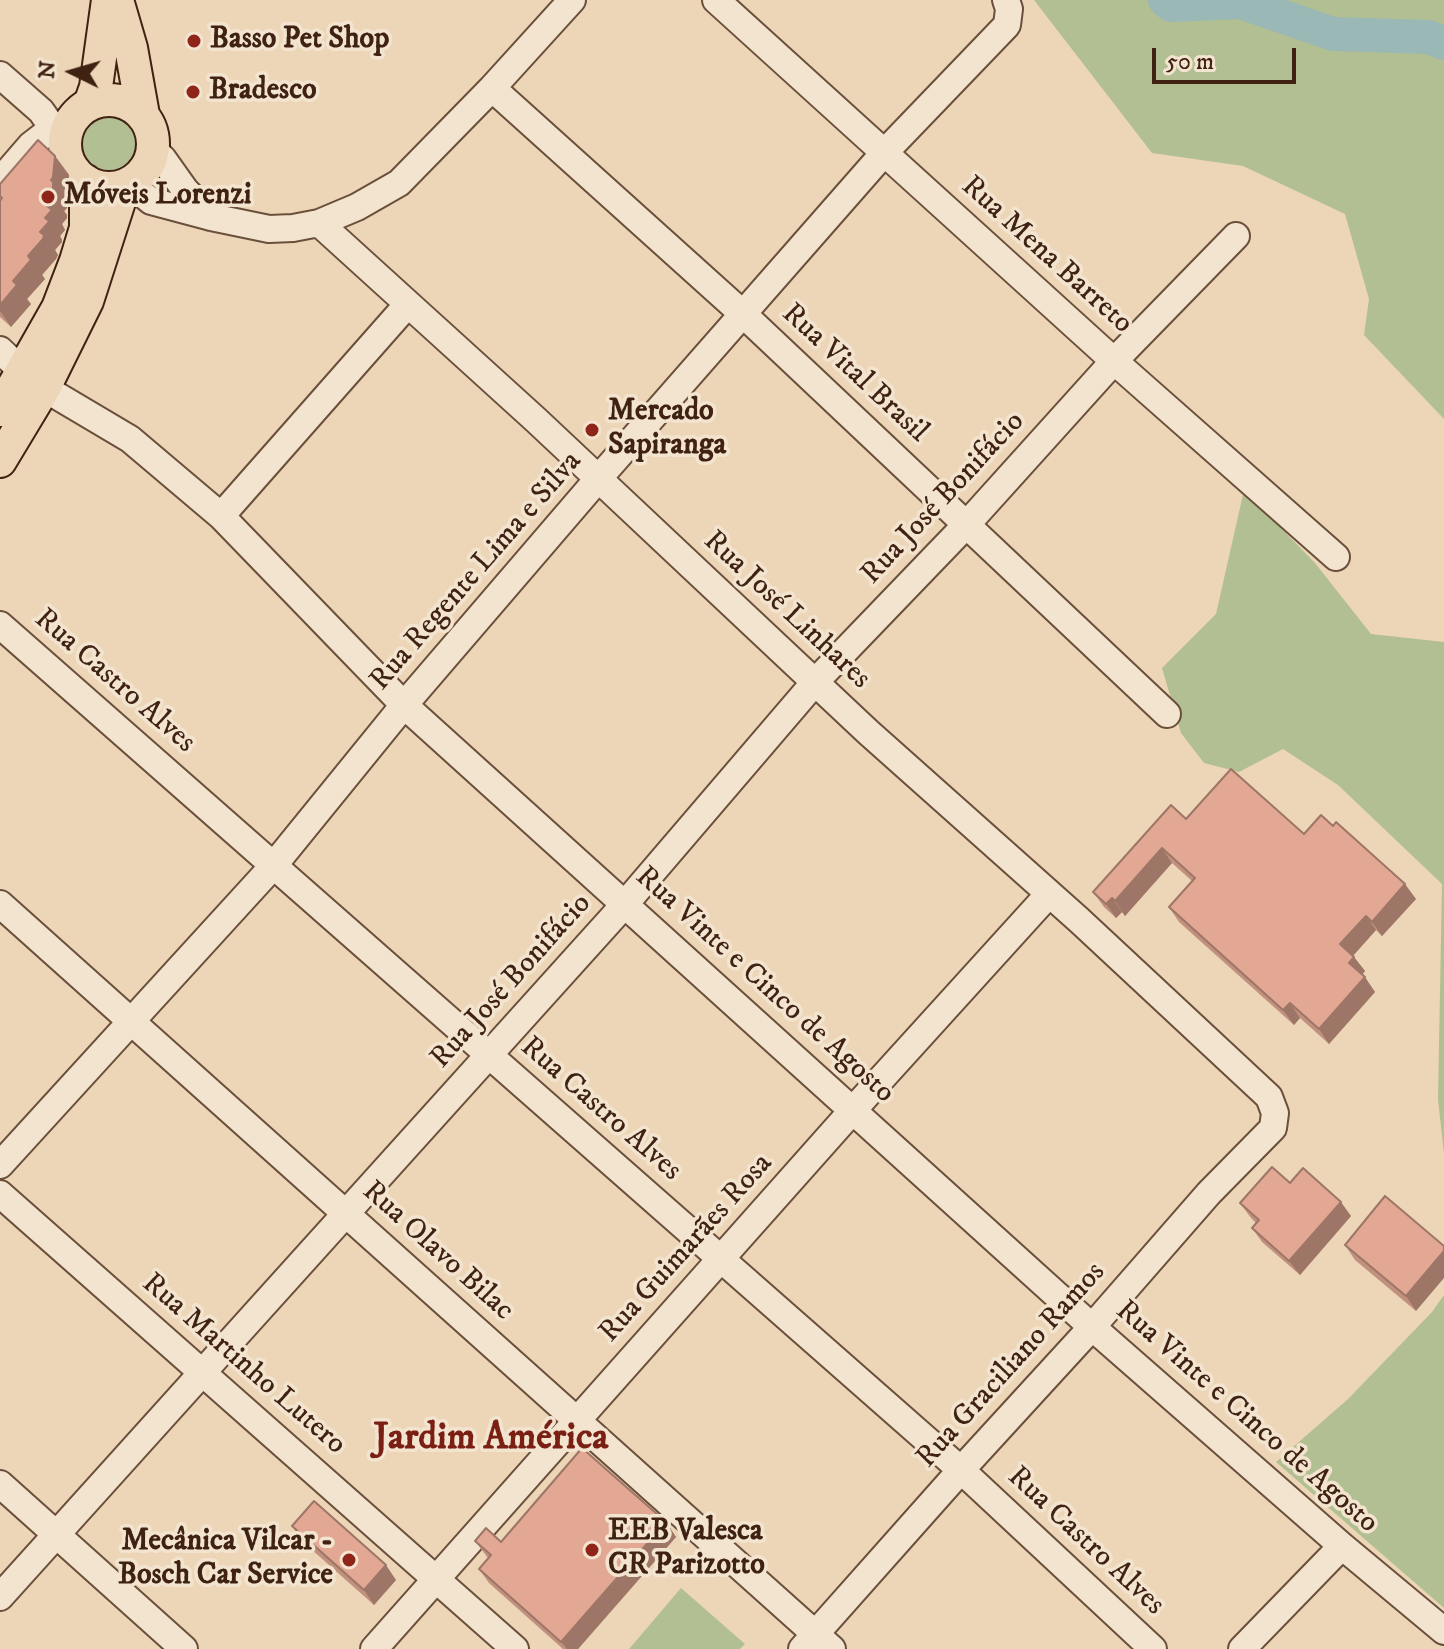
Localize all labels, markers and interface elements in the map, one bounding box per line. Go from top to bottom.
place label: Basso Pet Shop [210,23,389,59]
north arrow [32,32,112,112]
marker: Basso Pet Shop [185,32,203,50]
scale bar [1156,32,1300,82]
text: 50 m [1166,47,1214,77]
text: N [33,60,62,80]
place label: Bradesco [209,74,317,110]
marker: Bradesco [184,83,202,101]
street label: Rua Mena Barreto [953,170,1139,342]
place label: Móveis Lorenzi [64,179,251,215]
marker: Móveis Lorenzi [39,188,57,206]
street label: Rua Vital Brasil [773,297,935,451]
place label: Mercado Sapiranga [608,395,726,466]
street label: Rua José Bonifácio [855,405,1033,593]
marker: Mercado Sapiranga [583,421,601,439]
street label: Rua Regente Lima e Silva [363,445,591,699]
street label: Rua José Linhares [695,524,877,698]
street label: Rua Castro Alves [26,602,202,762]
street label: Rua Vinte e Cinco de Agosto [627,860,901,1112]
street label: Rua José Bonifácio [424,887,600,1077]
street label: Rua Castro Alves [512,1030,688,1190]
street label: Rua Guimarães Rosa [593,1147,781,1351]
street label: Rua Olavo Bilac [354,1175,520,1329]
street label: Rua Graciliano Ramos [910,1255,1114,1477]
street label: Rua Martinho Lutero [134,1267,352,1463]
street label: Rua Vinte e Cinco de Agosto [1107,1294,1385,1542]
district label: Jardim América [374,1417,608,1463]
street label: Rua Castro Alves [999,1460,1171,1624]
place label: EEB Valesca CR Parizotto [608,1515,765,1586]
place label: Mecânica Vilcar - Bosch Car Service [118,1525,333,1596]
marker: EEB Valesca CR Parizotto [583,1541,601,1559]
marker: Mecânica Vilcar - Bosch Car Service [340,1551,358,1569]

